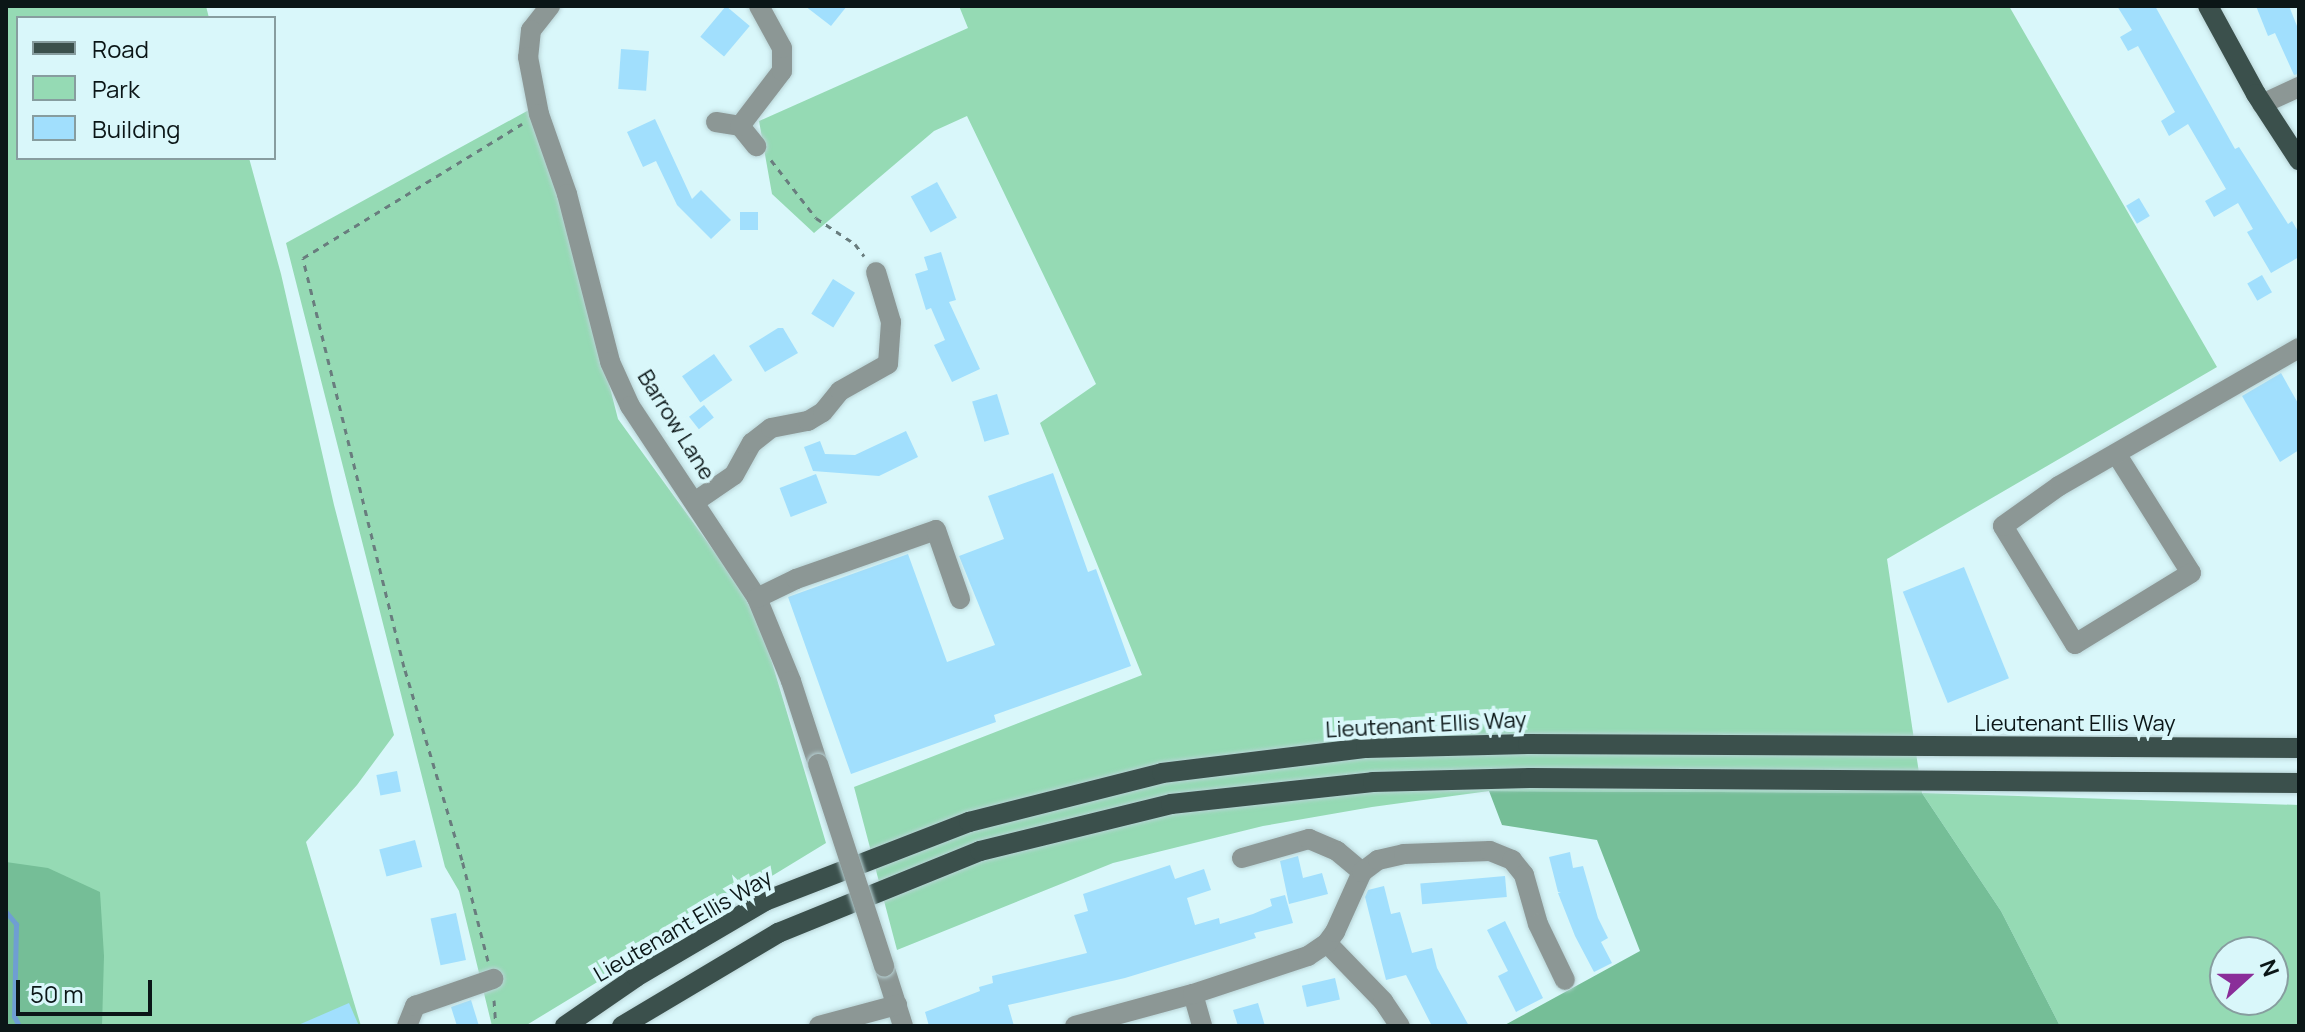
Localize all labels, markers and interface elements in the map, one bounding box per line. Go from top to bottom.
legend [16,16,276,160]
text: Road [92,32,149,65]
text: Park [92,72,140,105]
text: Building [92,112,180,145]
street label: Barrow Lane [632,365,720,485]
street label: Lieutenant Ellis Way [1325,707,1527,743]
street label: Lieutenant Ellis Way [1974,711,2176,737]
street label: Lieutenant Ellis Way [589,864,777,988]
north arrow [2209,936,2289,1016]
text: N [2253,955,2286,981]
scale bar [20,964,156,1014]
text: 50 m [30,977,84,1010]

